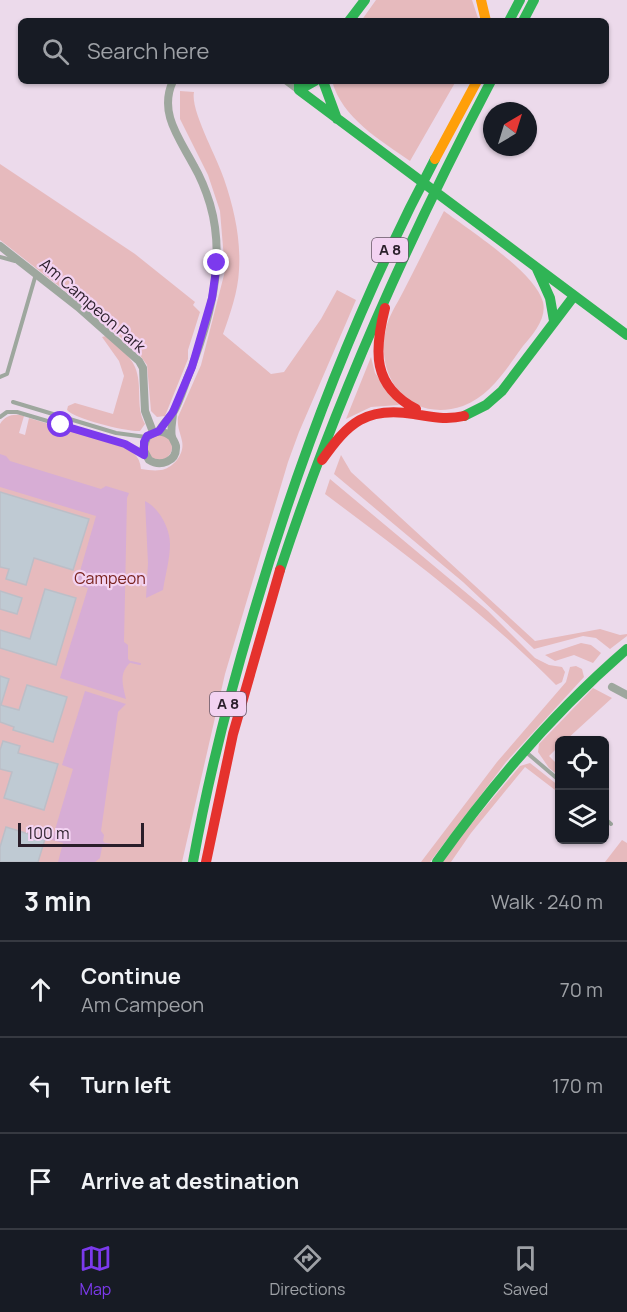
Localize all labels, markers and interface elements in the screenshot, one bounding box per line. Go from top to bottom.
search box [18,18,609,84]
icon: search [39,35,72,68]
text: Search here [87,36,209,66]
north arrow [483,102,537,156]
road number: A 8 [372,238,408,262]
route end [203,249,229,275]
street label: Am Campeon Park [35,253,151,358]
route start [47,411,73,437]
park label: Campeon [74,567,146,589]
road number: A 8 [210,692,246,716]
map controls [555,736,609,844]
button: locate [555,736,609,790]
button: layers [555,790,609,844]
scale bar [18,820,144,848]
text: 100 m [27,822,70,844]
text: 3 min [24,883,91,919]
text: Walk · 240 m [491,888,603,915]
text: Continue [81,961,181,991]
icon: ahead [24,973,57,1006]
text: 70 m [560,976,603,1003]
text: Am Campeon [81,991,204,1018]
icon: left [24,1069,57,1102]
text: Turn left [81,1070,171,1100]
text: 170 m [552,1072,603,1099]
icon: arrive [24,1165,57,1198]
text: Arrive at destination [81,1166,299,1196]
tab: Map [79,1242,112,1300]
tab: Directions [270,1242,345,1300]
tab: Saved [503,1242,548,1300]

